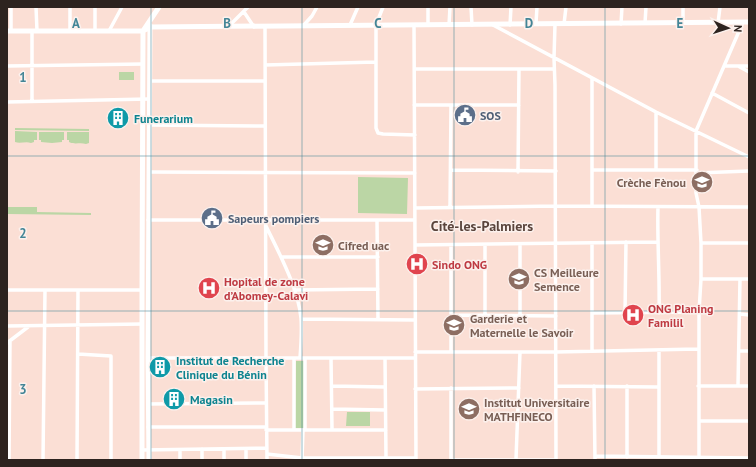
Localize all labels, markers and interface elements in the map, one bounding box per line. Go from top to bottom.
north arrow [708,8,748,48]
text: A [72,15,80,32]
text: B [223,15,231,32]
text: C [374,15,382,32]
text: D [525,15,533,32]
text: E [677,15,684,32]
text: N [731,25,745,33]
text: 1 [19,69,27,86]
public building icon: SOS [452,102,478,128]
building icon: Funerarium [105,105,131,131]
place label: SOS [480,108,501,123]
place label: Funerarium [134,111,193,126]
school or university icon: Crèche Fènou [689,169,715,195]
place label: Crèche Fènou [617,175,686,190]
public building icon: Sapeurs pompiers [199,205,225,231]
place label: Sapeurs pompiers [228,211,319,226]
district label: Cité-les-Palmiers [431,217,533,235]
text: 2 [19,225,27,242]
school or university icon: Cifred uac [310,232,336,258]
place label: Cifred uac [338,238,389,253]
hospital icon: Sindo ONG [404,251,430,277]
place label: Sindo ONG [432,257,487,272]
place label: CS Meilleure Semence [534,265,599,294]
school or university icon: CS Meilleure Semence [506,266,532,292]
place label: Hopital de zone d’Abomey-Calavi [224,274,308,303]
hospital icon: Hopital de zone d’Abomey-Calavi [196,275,222,301]
place label: ONG Planing Familil [648,301,713,330]
hospital icon: ONG Planing Familil [620,302,646,328]
place label: Garderie et Maternelle le Savoir [470,311,574,340]
school or university icon: Garderie et Maternelle le Savoir [441,312,467,338]
place label: Institut de Recherche Clinique du Bénin [176,353,284,382]
building icon: Institut de Recherche Clinique du Bénin [147,354,173,380]
text: 3 [19,381,27,398]
building icon: Magasin [161,386,187,412]
place label: Magasin [190,392,233,407]
place label: Institut Universitaire MATHFINECO [484,395,590,424]
school or university icon: Institut Universitaire MATHFINECO [456,396,482,422]

